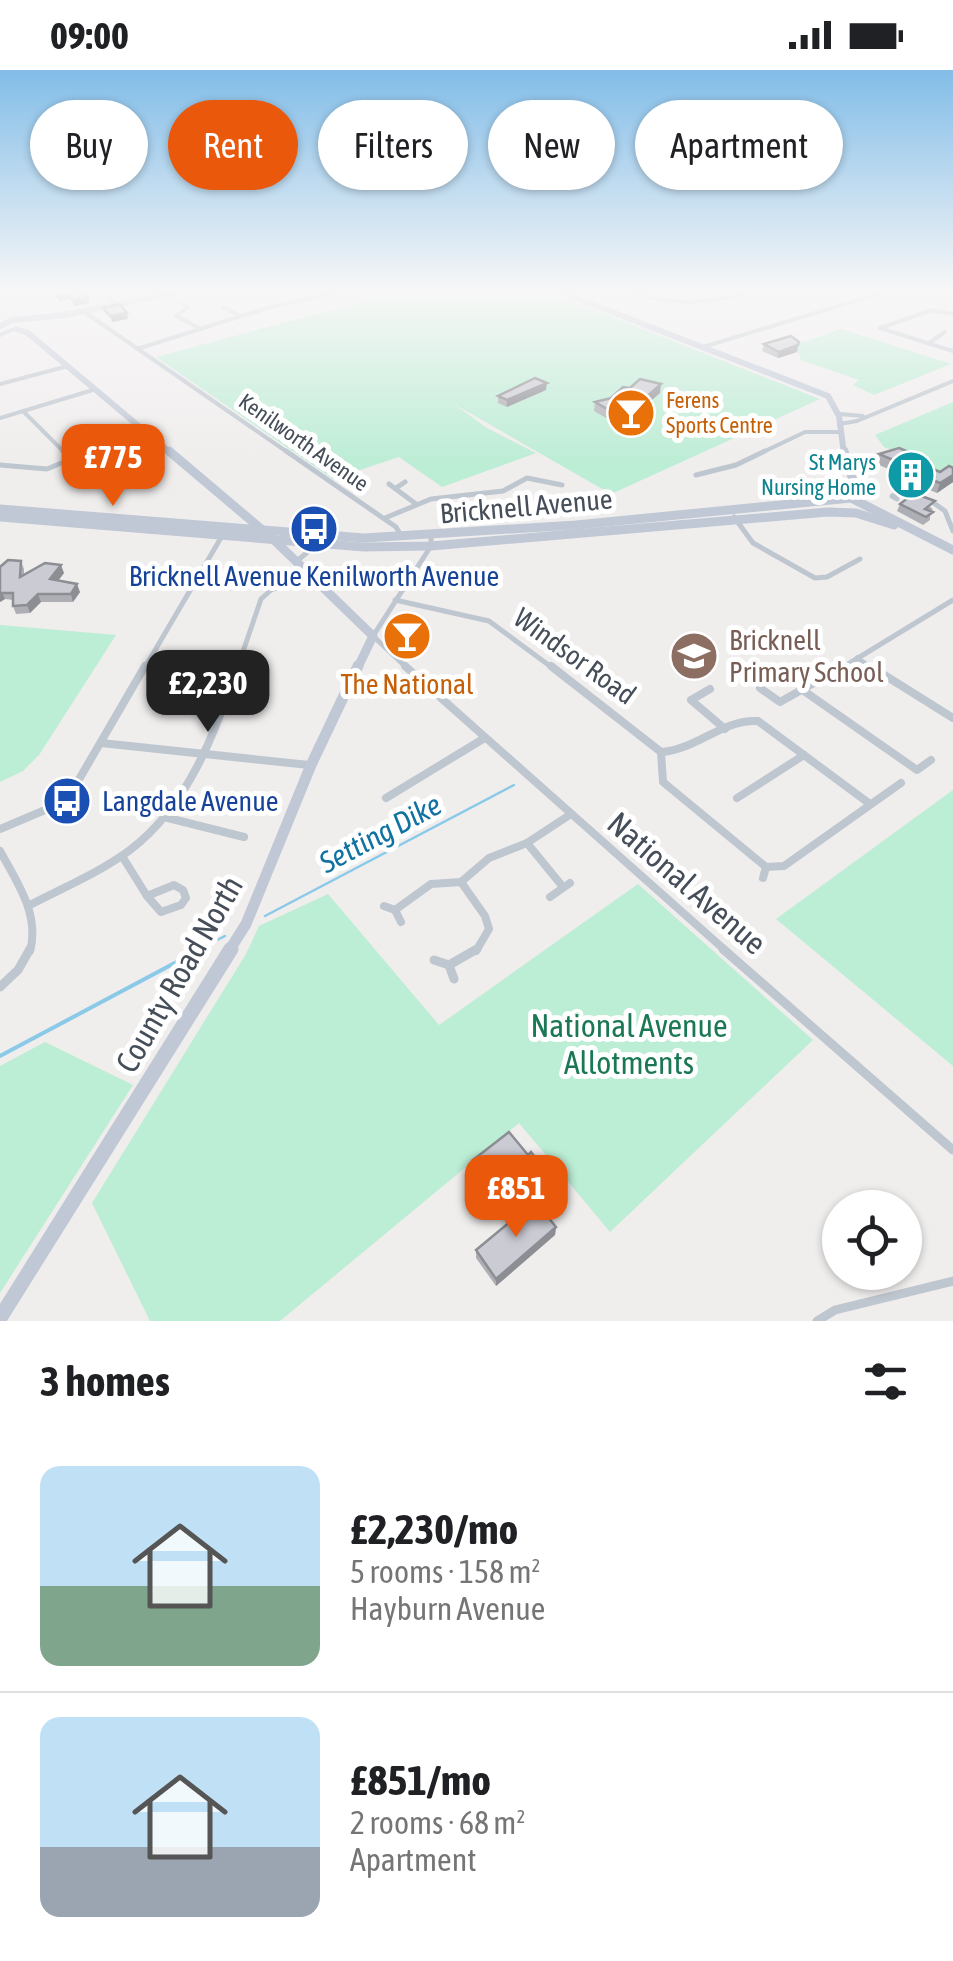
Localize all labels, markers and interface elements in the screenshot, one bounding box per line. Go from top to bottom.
text: 09:00 [50,14,129,57]
chip: Buy [30,100,148,190]
chip: Rent [168,100,298,190]
chip: Filters [318,100,468,190]
chip: New [488,100,615,190]
chip: Apartment [635,100,843,190]
bar icon: Ferens Sports Centre [605,387,657,439]
place label: Ferens Sports Centre [666,387,773,438]
street label: Kenilworth Avenue [234,388,374,496]
pin: £775 [54,424,172,509]
text: £775 [84,438,142,475]
place label: St Marys Nursing Home [761,449,876,500]
building icon: St Marys Nursing Home [885,449,937,501]
street label: Bricknell Avenue [438,483,614,529]
bus stop icon: Bricknell Avenue Kenilworth Avenue [288,503,340,555]
place label: Bricknell Avenue Kenilworth Avenue [129,560,499,592]
street label: Windsor Road [508,601,642,711]
bar icon: The National [381,610,433,662]
place label: Bricknell Primary School [729,624,884,688]
school or university icon: Bricknell Primary School [668,630,720,682]
pin: £2,230 [127,650,289,735]
text: £2,230 [168,664,248,701]
place label: The National [340,668,474,700]
bus stop icon: Langdale Avenue [41,775,93,827]
place label: Langdale Avenue [102,785,278,817]
water label: Setting Dike [312,787,447,880]
street label: National Avenue [600,804,774,962]
street label: County Road North [108,869,250,1079]
park label: National Avenue Allotments [530,1007,728,1081]
pin: £851 [457,1155,575,1240]
text: £851 [487,1169,545,1206]
map controls [822,1190,922,1290]
button: locate [822,1190,922,1290]
icon: filters [858,1354,913,1409]
text: 3 homes [40,1357,170,1405]
text: £2,230/mo [350,1505,518,1553]
icon: home [120,1506,240,1626]
text: 5 rooms · 158 m² [350,1553,540,1590]
text: Hayburn Avenue [350,1590,545,1627]
text: £851/mo [350,1756,491,1804]
icon: home [120,1757,240,1877]
text: 2 rooms · 68 m² [350,1804,525,1841]
text: Apartment [350,1841,476,1878]

